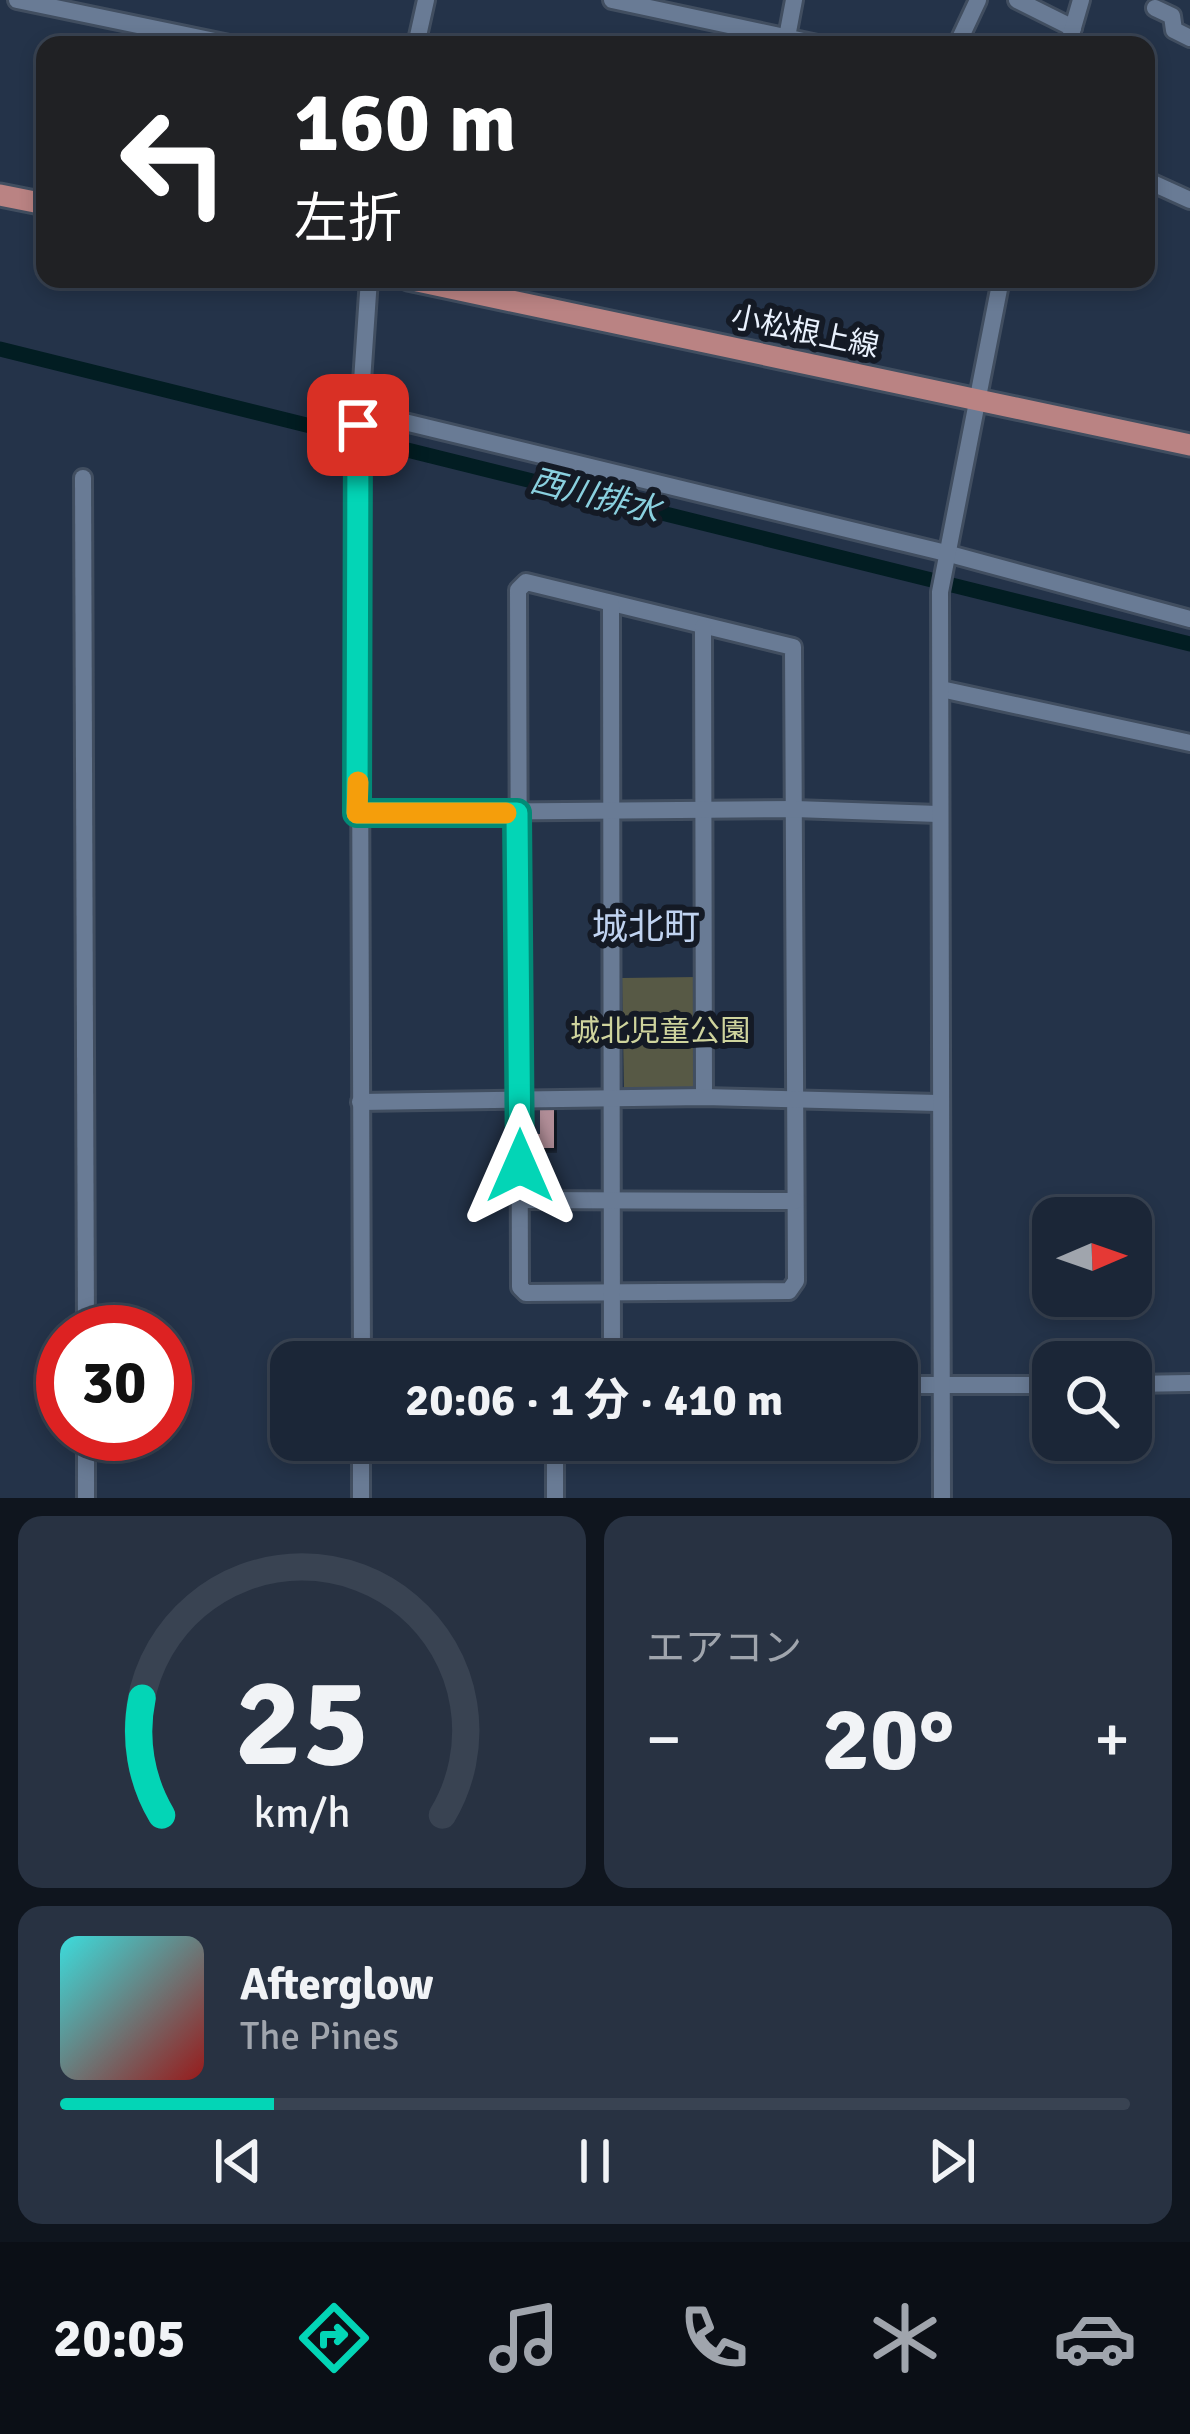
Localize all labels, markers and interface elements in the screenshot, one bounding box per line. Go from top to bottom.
text: 160 m [294,71,516,175]
icon: left [96,84,252,240]
text: 左折 [294,186,402,253]
street label: 小松根上線 [728,298,882,366]
pin [307,374,409,476]
icon: arrive [325,392,391,458]
water label: 西川排水 [526,460,667,533]
district label: 城北町 [592,905,700,950]
park label: 城北児童公園 [570,1013,750,1050]
position arrow [457,1103,583,1229]
north arrow [1032,1197,1152,1317]
map controls [1032,1197,1152,1461]
speed limit sign: 30 [36,1305,192,1461]
button: search [1032,1341,1152,1461]
text: 20:06 · 1 分 · 410 m [405,1373,783,1428]
text: エアコン [646,1624,802,1672]
text: 25 [235,1647,369,1800]
text: 20° [821,1684,955,1795]
text: − [646,1699,682,1780]
text: + [1094,1699,1130,1780]
text: km/h [253,1787,351,1840]
text: Afterglow [240,1957,433,2012]
text: The Pines [240,2012,399,2060]
icon: previous [205,2128,271,2194]
icon: pause [562,2128,628,2194]
icon: next [919,2128,985,2194]
icon: directions [292,2296,376,2380]
icon: music [482,2296,566,2380]
icon: phone [672,2296,756,2380]
icon: climate [863,2296,947,2380]
icon: car [1053,2296,1137,2380]
text: 20:05 [53,2305,186,2372]

